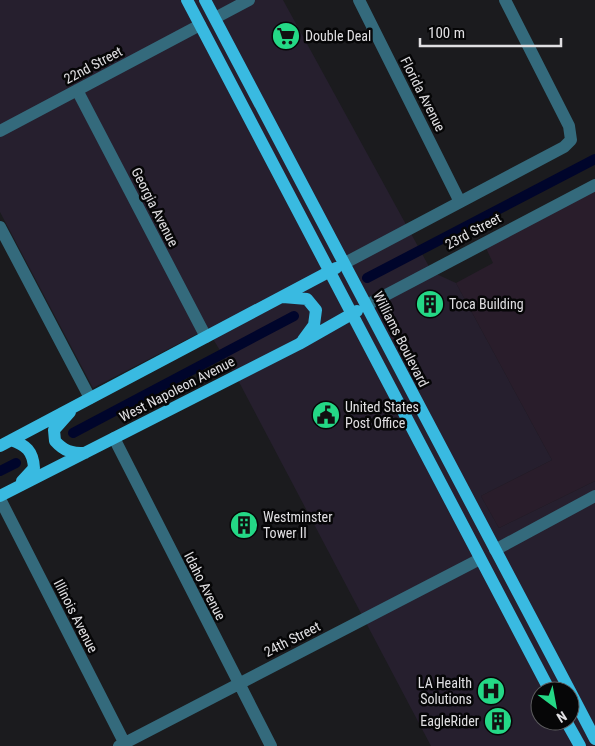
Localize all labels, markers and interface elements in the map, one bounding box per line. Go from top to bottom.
scale bar [420,15,561,47]
supermarket icon: Double Deal [271,21,301,51]
text: 100 m [428,24,465,42]
place label: Double Deal [305,28,371,44]
street label: 22nd Street [61,43,125,87]
street label: Florida Avenue [397,54,449,134]
street label: Georgia Avenue [128,165,182,249]
street label: 23rd Street [442,210,504,252]
street label: Williams Boulevard [370,289,432,389]
building icon: Toca Building [415,289,445,319]
place label: Toca Building [449,296,524,312]
street label: West Napoleon Avenue [117,353,238,425]
place label: United States Post Office [345,399,419,431]
public building icon: United States Post Office [311,400,341,430]
place label: Westminster Tower II [263,509,332,541]
building icon: Westminster Tower II [229,510,259,540]
street label: Idaho Avenue [181,549,229,623]
street label: Illinois Avenue [51,577,102,656]
street label: 24th Street [261,618,323,660]
place label: LA Health Solutions [418,675,472,707]
hospital icon: LA Health Solutions [476,676,506,706]
north arrow [530,681,580,731]
building icon: EagleRider [483,706,513,736]
text: N [554,708,570,726]
place label: EagleRider [420,713,479,729]

